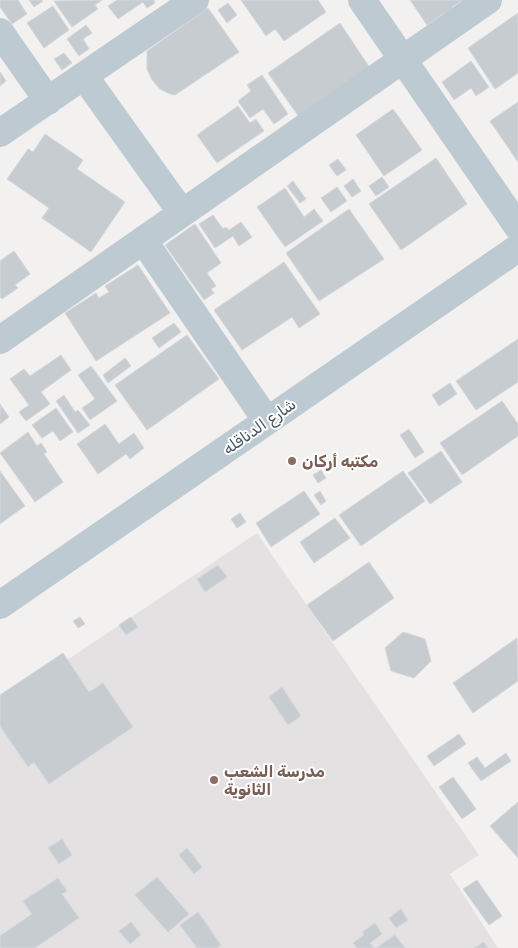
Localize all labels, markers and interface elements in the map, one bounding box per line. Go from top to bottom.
street label: شارع الدناقله [219,394,301,460]
place label: مكتبه أركان [302,452,378,471]
marker: مكتبه أركان [286,455,298,467]
place label: مدرسة الشعب الثانوية [224,762,325,799]
marker: مدرسة الشعب الثانوية [208,774,220,786]

